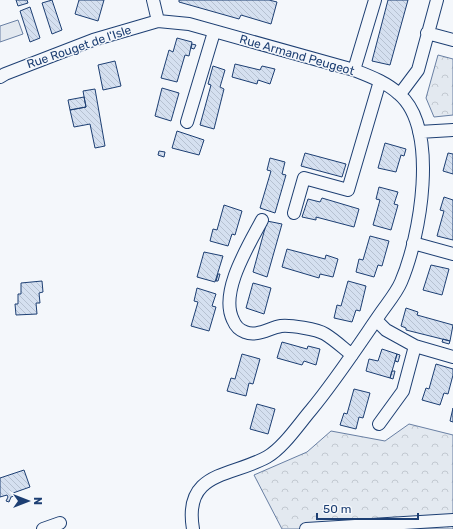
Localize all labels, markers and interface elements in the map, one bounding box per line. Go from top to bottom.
street label: Rue Rouget de l'Isle [25,22,133,71]
street label: Rue Armand Peugeot [238,32,356,78]
north arrow [8,481,48,521]
scale bar [317,495,418,521]
text: N [31,497,44,505]
text: 50 m [323,502,351,516]

